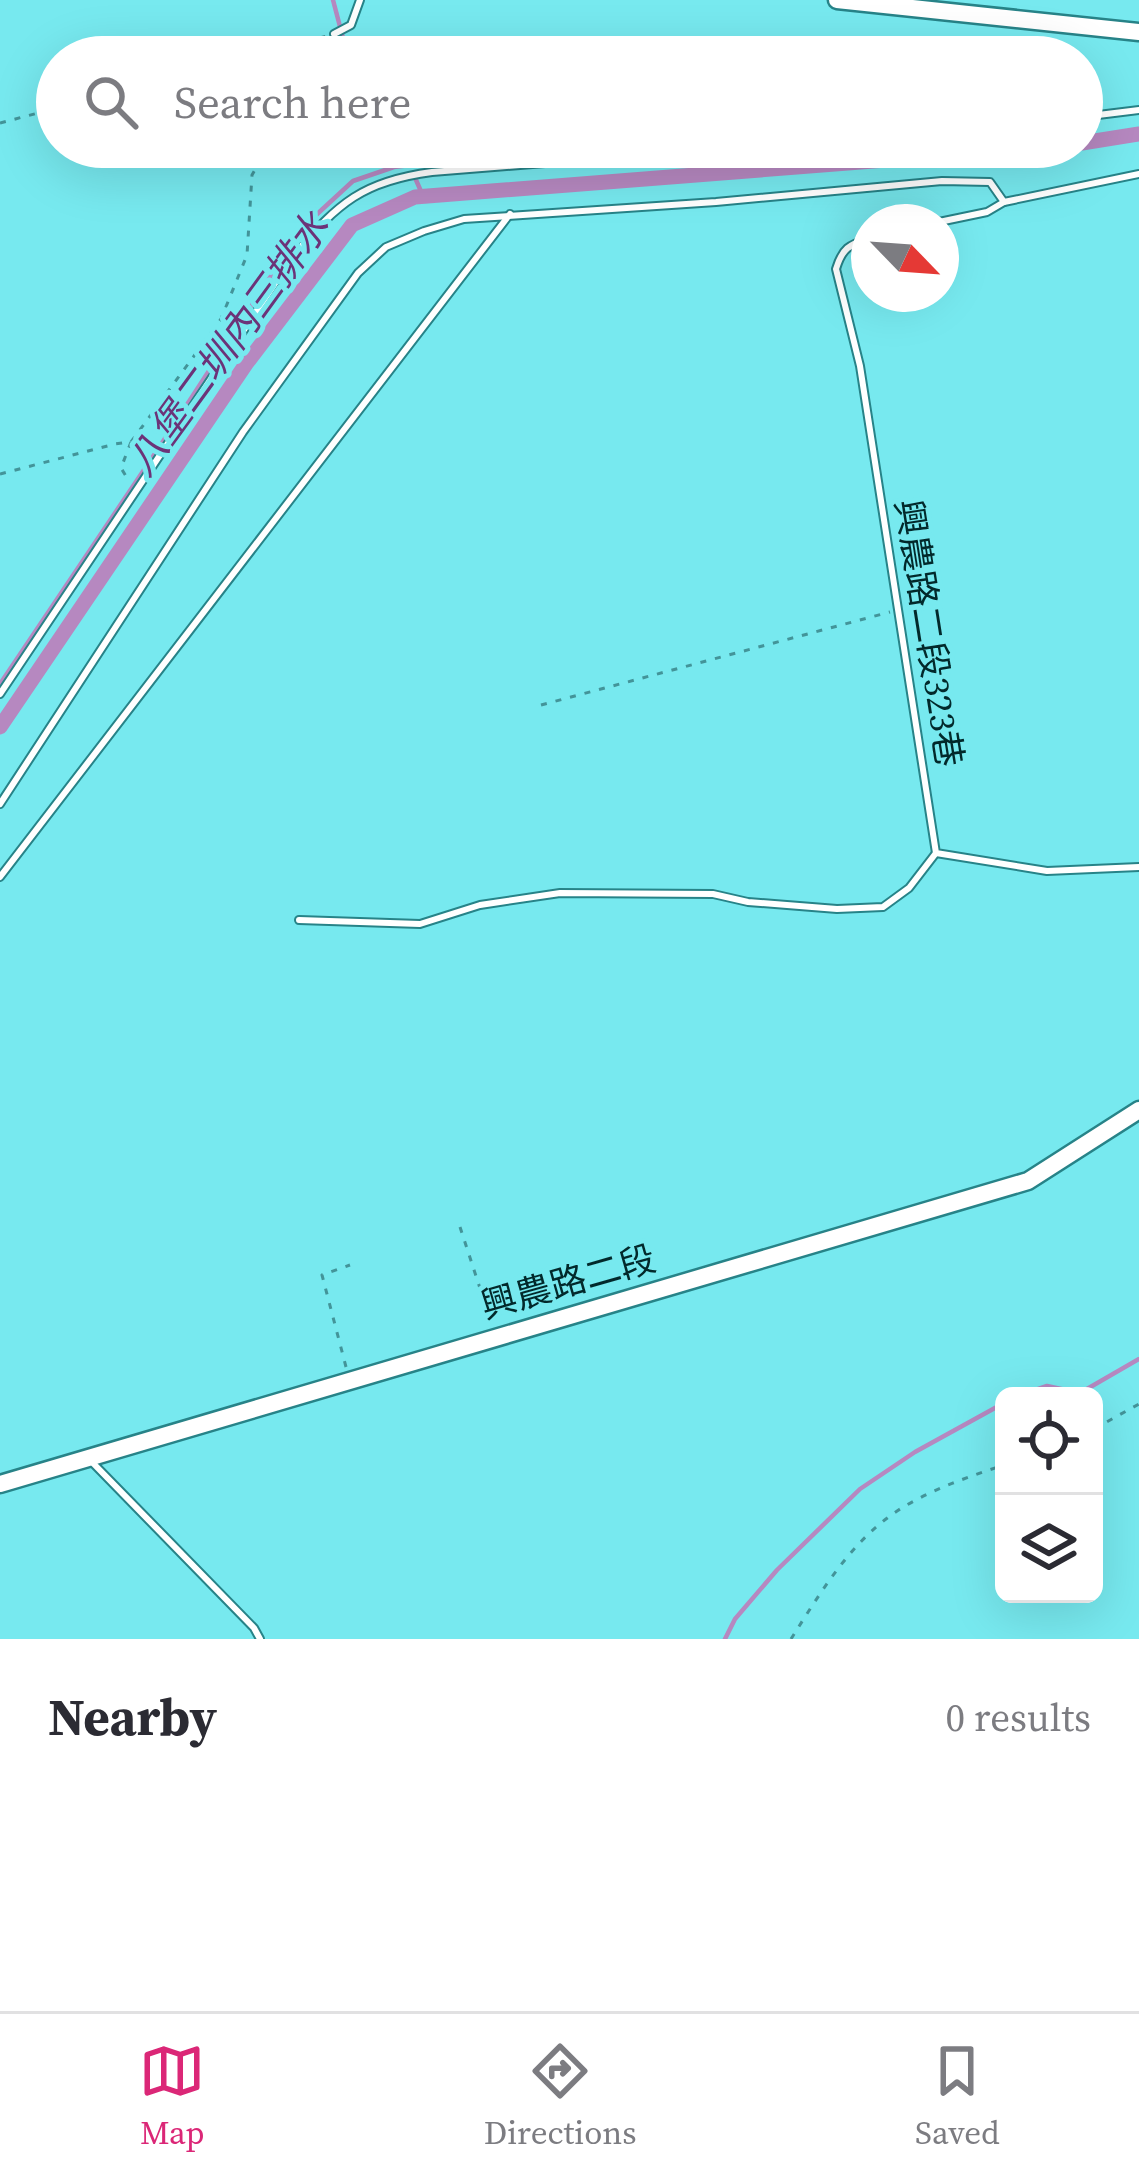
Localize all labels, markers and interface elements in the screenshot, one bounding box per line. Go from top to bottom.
search box [36,36,1103,168]
icon: search [78,69,144,135]
text: Search here [174,71,411,133]
water label: 八堡二圳內三排水 [115,201,342,486]
north arrow [851,204,959,312]
street label: 興農路二段323巷 [884,496,974,770]
street label: 興農路二段 [475,1234,661,1330]
map controls [995,1387,1103,1603]
button: locate [995,1387,1103,1495]
button: layers [995,1495,1103,1603]
text: Nearby [48,1682,217,1752]
text: 0 results [946,1691,1091,1744]
tab: Map [139,2038,205,2155]
tab: Directions [484,2038,637,2155]
tab: Saved [915,2038,1000,2155]

